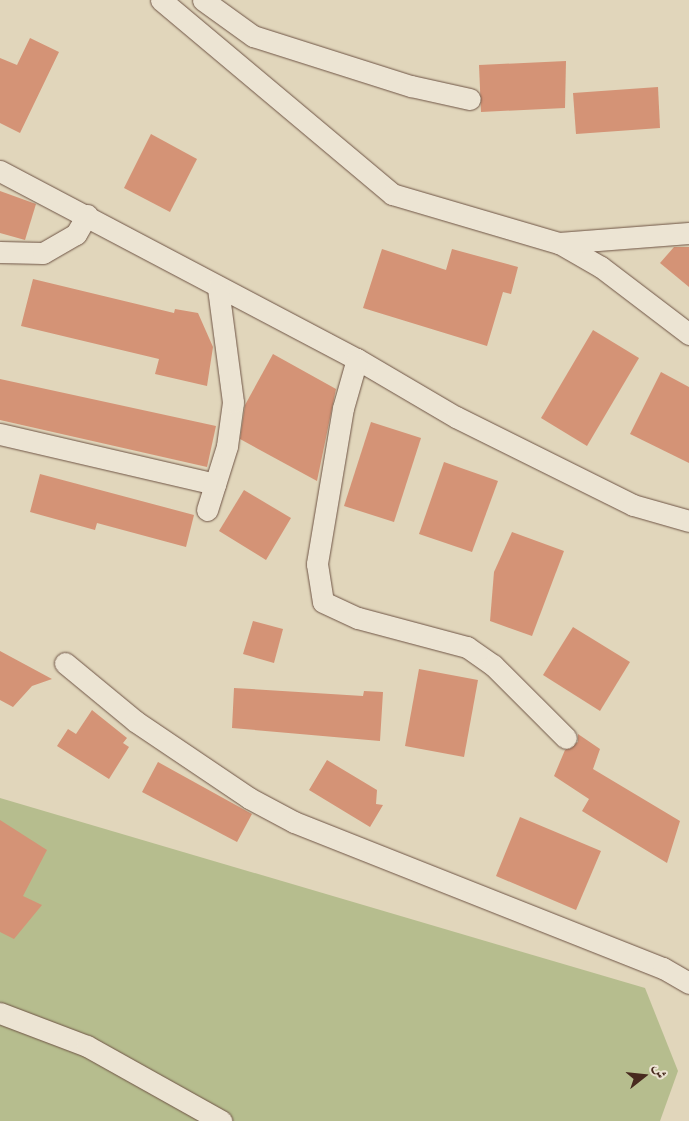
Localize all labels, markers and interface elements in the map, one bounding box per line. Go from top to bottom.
north arrow [619,1051,669,1101]
text: ش [647,1062,670,1081]

